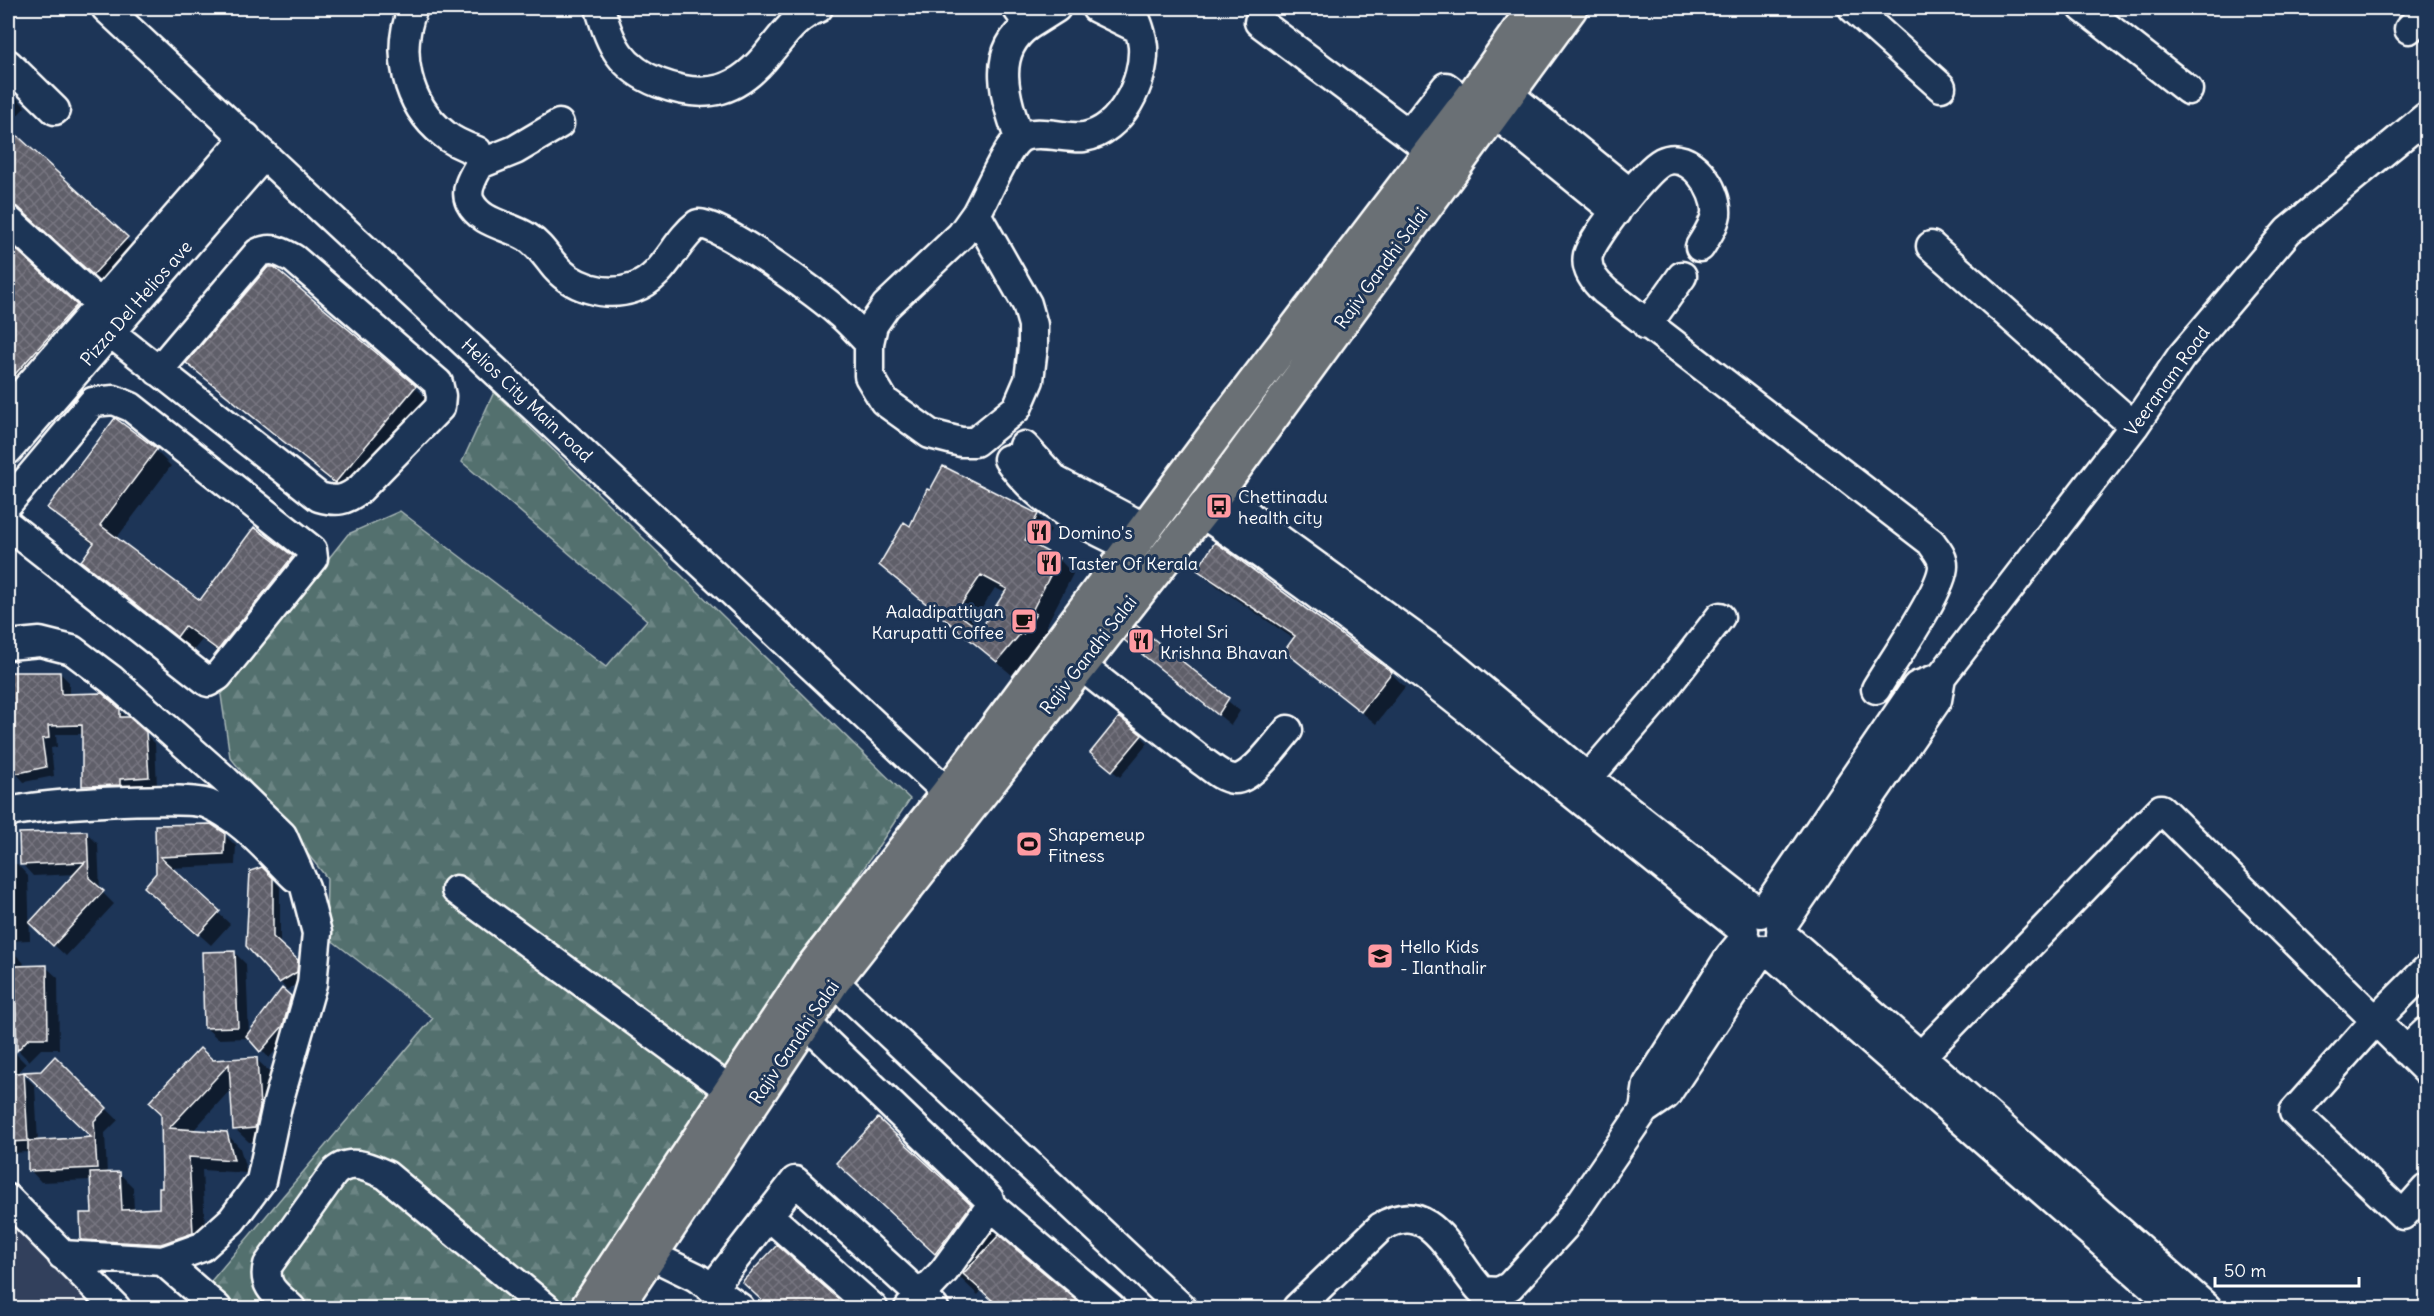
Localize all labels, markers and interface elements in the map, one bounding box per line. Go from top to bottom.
street label: Rajiv Gandhi Salai [1329,203,1433,333]
street label: Pizza Del Helios ave [75,235,197,371]
street label: Veeranam Road [2119,321,2215,440]
street label: Helios City Main road [457,333,598,467]
place label: Chettinadu health city [1238,485,1328,529]
bus stop icon: Chettinadu health city [1204,491,1234,521]
restaurant icon: Domino's [1024,517,1054,547]
place label: Domino's [1058,521,1133,544]
restaurant icon: Taster Of Kerala [1034,548,1064,578]
place label: Taster Of Kerala [1068,552,1198,575]
street label: Rajiv Gandhi Salai [1035,591,1141,719]
place label: Aaladipattiyan Karupatti Coffee [871,600,1004,644]
cafe icon: Aaladipattiyan Karupatti Coffee [1009,606,1039,636]
place label: Hotel Sri Krishna Bhavan [1160,620,1288,664]
restaurant icon: Hotel Sri Krishna Bhavan [1126,626,1156,656]
place label: Shapemeup Fitness [1048,823,1145,867]
sports icon: Shapemeup Fitness [1014,829,1044,859]
place label: Hello Kids - Ilanthalir [1400,935,1487,979]
school or university icon: Hello Kids - Ilanthalir [1365,941,1395,971]
street label: Rajiv Gandhi Salai [744,976,844,1108]
scale bar [2215,1250,2359,1288]
text: 50 m [2224,1259,2266,1282]

